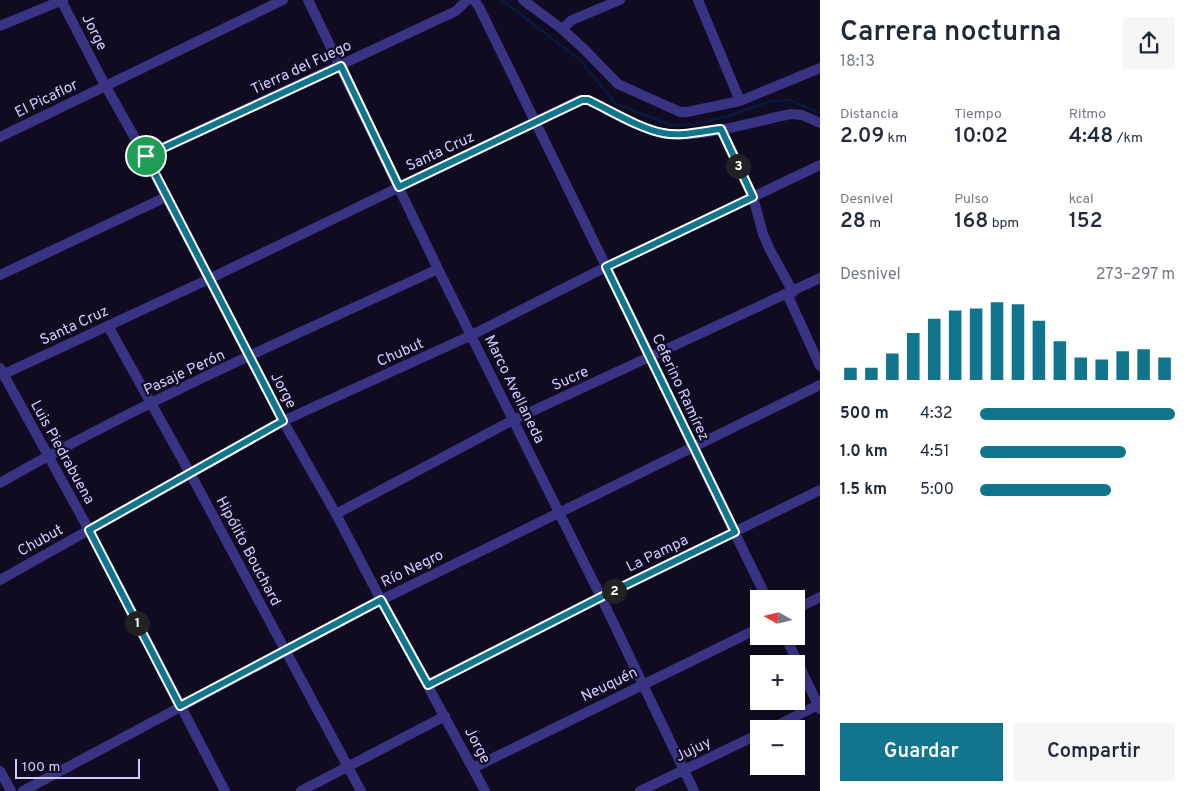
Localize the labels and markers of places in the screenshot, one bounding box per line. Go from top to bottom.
pin [125,135,167,177]
pin: 3 [726,154,750,178]
pin: 2 [602,578,626,604]
pin: 1 [124,610,150,636]

